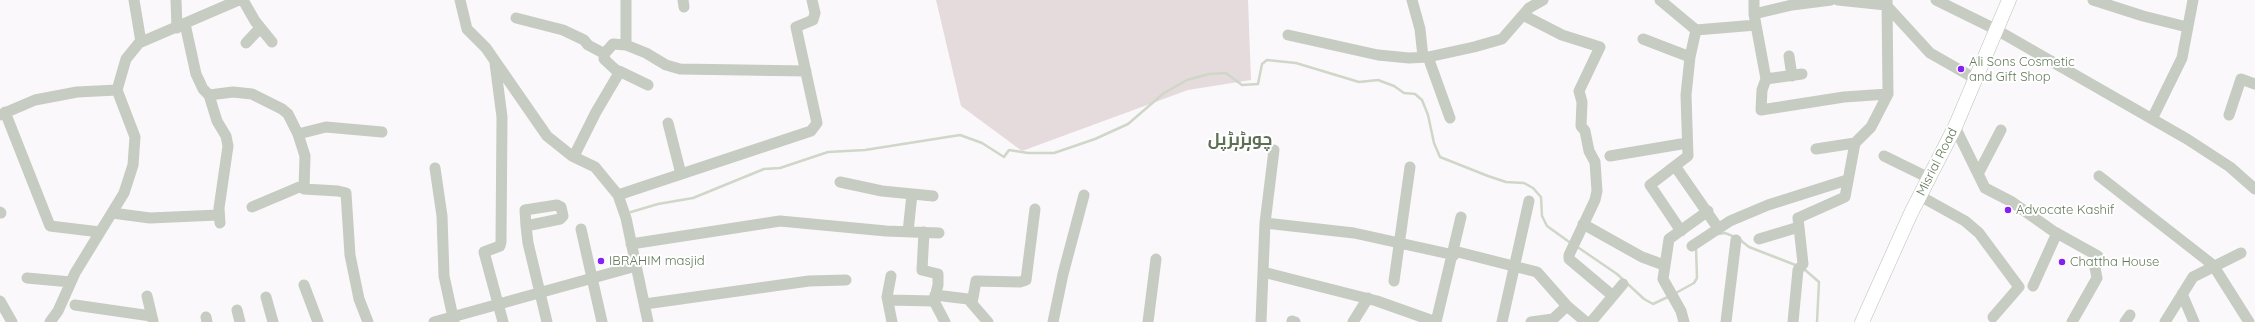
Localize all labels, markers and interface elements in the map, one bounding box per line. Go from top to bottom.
place label: Ali Sons Cosmetic and Gift Shop [1969,54,2075,85]
marker: Ali Sons Cosmetic and Gift Shop [1956,64,1966,74]
street label: Misrial Road [1913,125,1961,199]
district label: چوہڑہڑپل [1208,130,1272,150]
place label: Advocate Kashif [2016,202,2114,218]
marker: Advocate Kashif [2003,205,2013,215]
place label: IBRAHIM masjid [609,253,705,269]
place label: Chattha House [2070,254,2159,270]
marker: IBRAHIM masjid [596,256,606,266]
marker: Chattha House [2057,257,2067,267]

